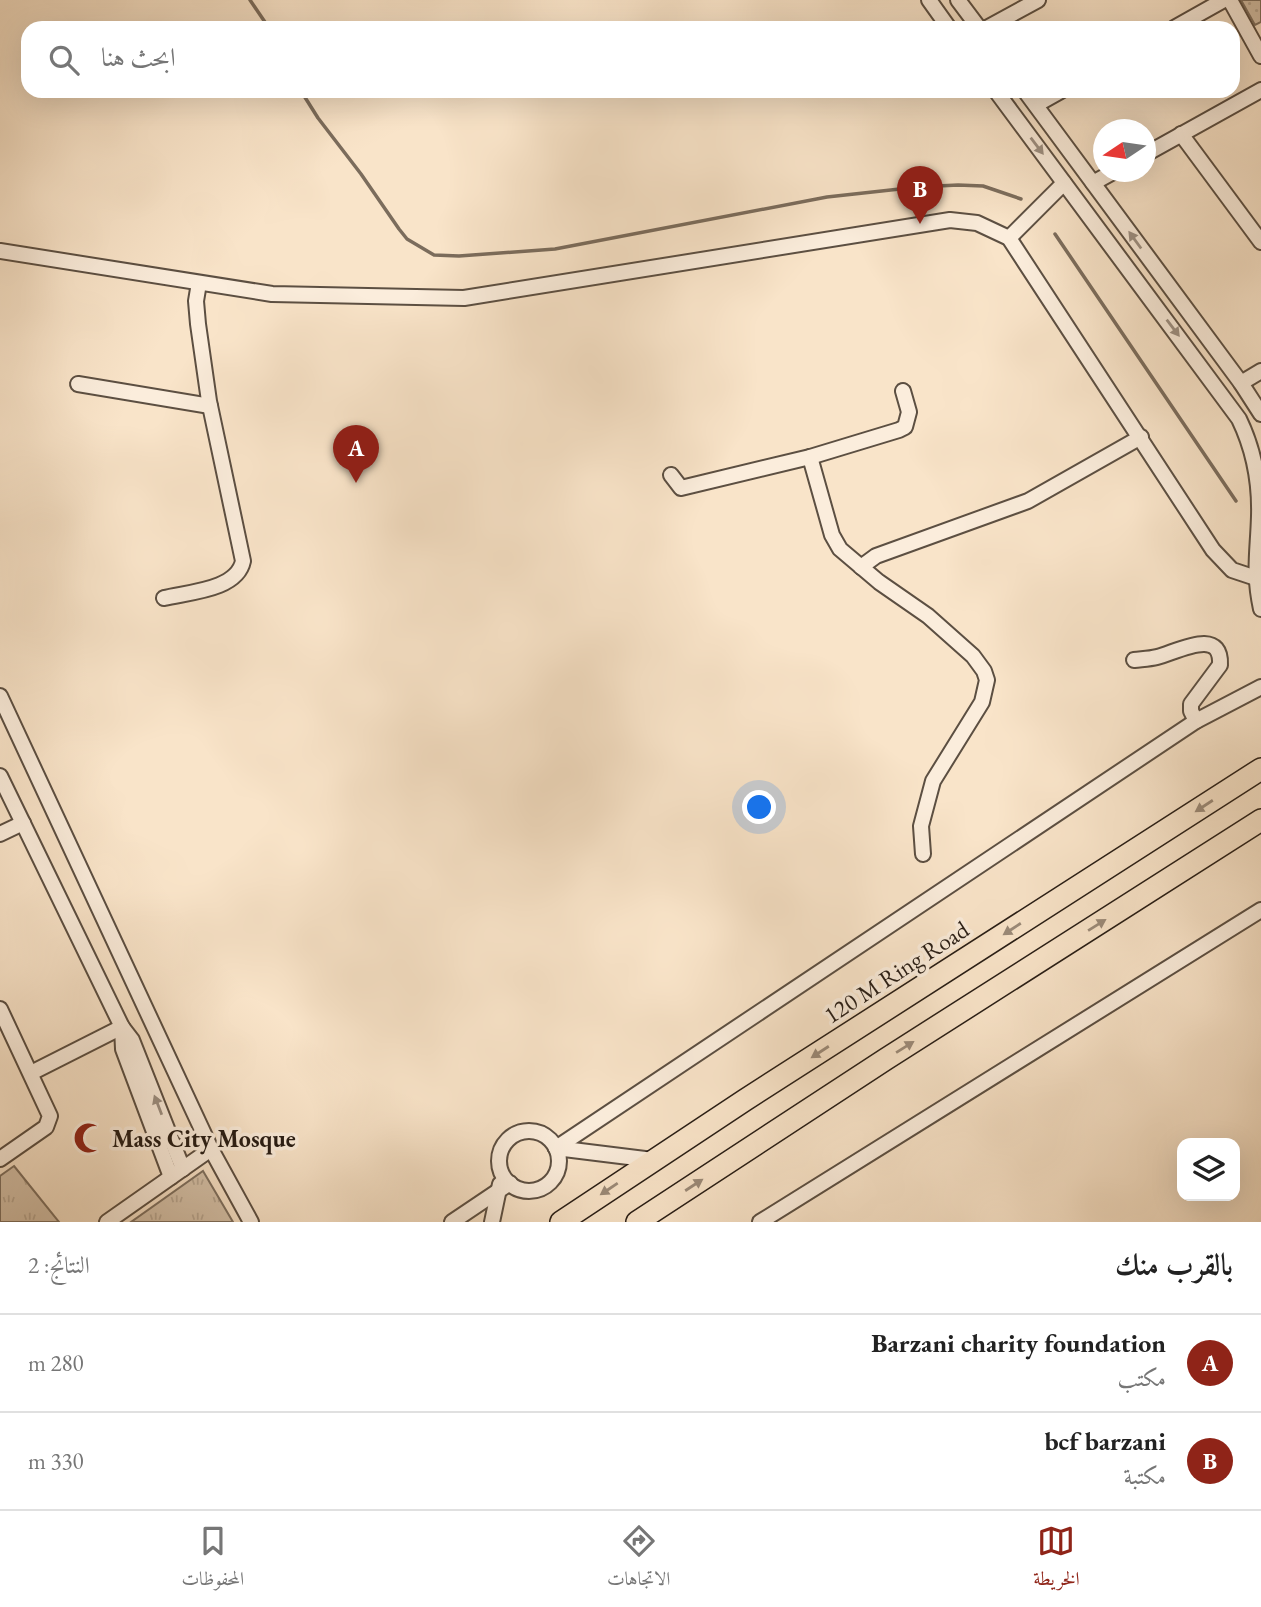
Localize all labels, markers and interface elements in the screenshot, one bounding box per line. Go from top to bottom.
search box [21,21,1240,98]
text: ابحث هنا [101,40,176,74]
icon: search [45,41,83,79]
north arrow [1093,119,1156,182]
one-way arrow [1030,137,1044,155]
pin: B [897,166,943,224]
one-way arrow [1129,231,1143,249]
one-way arrow [1165,319,1180,337]
pin: A [333,425,379,483]
your location [742,790,776,824]
one-way arrow [1194,800,1213,813]
street label: 120 M Ring Road [818,913,975,1030]
one-way arrow [1087,918,1107,931]
one-way arrow [1003,922,1021,936]
one-way arrow [895,1040,915,1053]
one-way arrow [811,1045,830,1058]
one-way arrow [152,1095,163,1116]
mosque icon: Mass City Mosque [72,1121,106,1155]
place label: Mass City Mosque [112,1123,296,1155]
map controls [1177,1138,1240,1201]
button: layers [1177,1138,1240,1201]
one-way arrow [684,1178,704,1191]
one-way arrow [600,1183,619,1196]
text: بالقرب منك [1115,1245,1233,1284]
text: النتائج: 2 [28,1250,90,1280]
text: Barzani charity foundation [871,1326,1166,1360]
text: 280 m [28,1348,84,1378]
text: A [1202,1348,1218,1378]
text: مكتب [1118,1363,1166,1393]
text: bcf barzani [1044,1424,1166,1458]
text: 330 m [28,1446,84,1476]
text: B [1203,1446,1217,1476]
text: مكتبة [1124,1461,1166,1491]
tab: المحفوظات [181,1522,244,1597]
tab: الاتجاهات [607,1522,670,1597]
tab: الخريطة [1033,1522,1080,1597]

